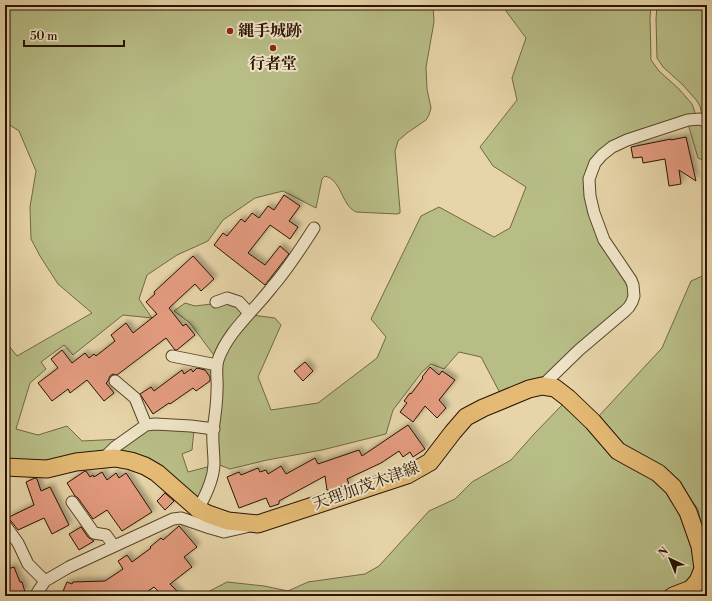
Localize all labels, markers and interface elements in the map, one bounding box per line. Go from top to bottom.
place label: 縄手城跡 [238,21,302,41]
scale bar [24,22,124,48]
marker: 縄手城跡 [225,26,235,36]
text: 50 m [30,29,58,44]
marker: 行者堂 [268,43,278,53]
place label: 行者堂 [249,54,297,74]
street label: 天理加茂木津線 [310,457,422,515]
north arrow [650,539,690,579]
text: N [656,544,672,561]

